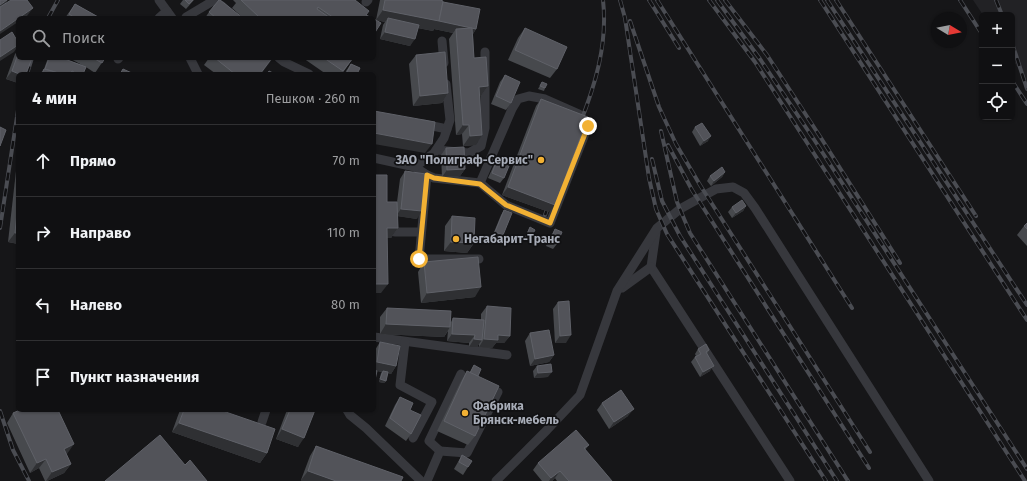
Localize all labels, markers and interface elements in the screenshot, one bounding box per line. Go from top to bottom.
north arrow [931,12,967,48]
map controls [979,12,1015,120]
button: + [979,12,1015,48]
search box [16,16,376,60]
icon: search [30,27,52,49]
text: Поиск [62,29,105,47]
button: − [979,48,1015,84]
button: locate [979,84,1015,120]
text: 4 мин [32,88,77,109]
text: Пешком · 260 m [266,91,360,106]
route end [579,117,597,135]
icon: ahead [32,150,54,172]
text: Прямо [70,152,116,170]
text: 70 m [333,153,360,168]
place label: ЗАО "Полиграф-Сервис" [394,153,533,167]
marker: ЗАО "Полиграф-Сервис" [536,155,546,165]
icon: right [32,222,54,244]
text: Направо [70,224,131,242]
text: 110 m [327,225,360,240]
place label: Негабарит-Транс [464,232,560,246]
marker: Негабарит-Транс [451,234,461,244]
route start [410,250,428,268]
icon: left [32,294,54,316]
text: Налево [70,296,122,314]
text: 80 m [331,297,360,312]
icon: arrive [32,366,54,388]
text: Пункт назначения [70,368,199,386]
place label: Фабрика Брянск-мебель [473,399,560,427]
marker: Фабрика Брянск-мебель [460,408,470,418]

